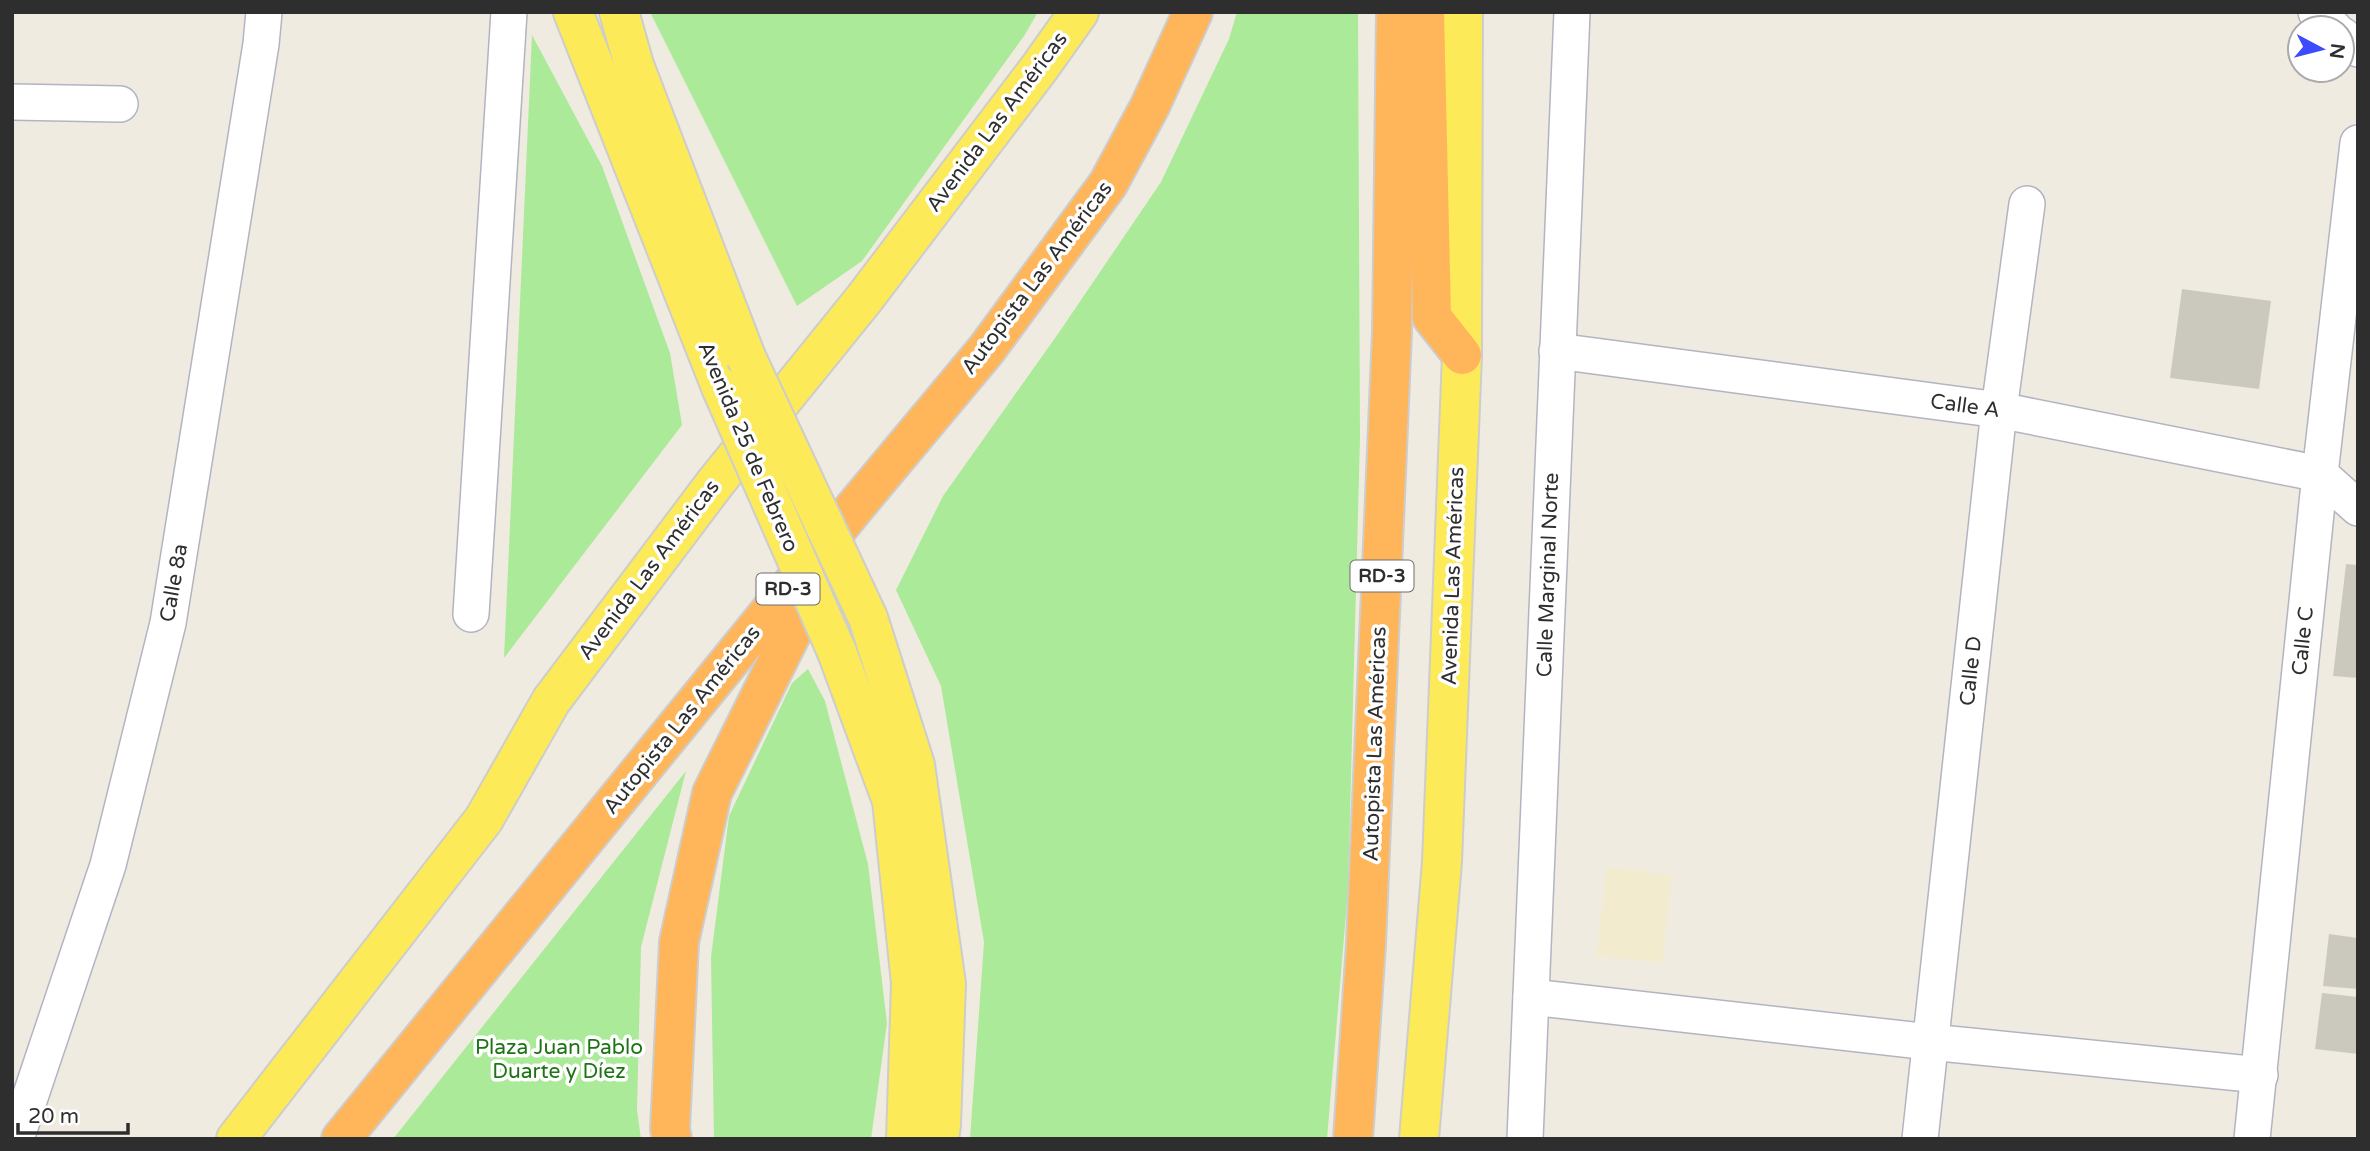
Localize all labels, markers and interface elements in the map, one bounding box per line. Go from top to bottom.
north arrow [2286,14,2356,84]
street label: Avenida Las Américas [921,27,1073,217]
text: N [2325,42,2349,60]
street label: Autopista Las Américas [956,177,1118,379]
street label: Avenida 25 de Febrero [692,338,804,556]
street label: Calle A [1929,389,2001,423]
street label: Avenida Las Américas [1437,466,1469,686]
street label: Calle Marginal Norte [1532,472,1564,678]
street label: Avenida Las Américas [573,475,725,665]
street label: Calle 8a [155,542,193,624]
road number: RD-3 [1350,561,1414,592]
road number: RD-3 [756,574,820,604]
street label: Calle C [2287,605,2319,677]
street label: Autopista Las Américas [598,621,766,819]
street label: Autopista Las Américas [1358,626,1392,862]
street label: Calle D [1955,635,1987,707]
park label: Plaza Juan Pablo Duarte y Díez [475,1035,643,1084]
scale bar [18,1092,128,1136]
text: 20 m [28,1104,79,1129]

